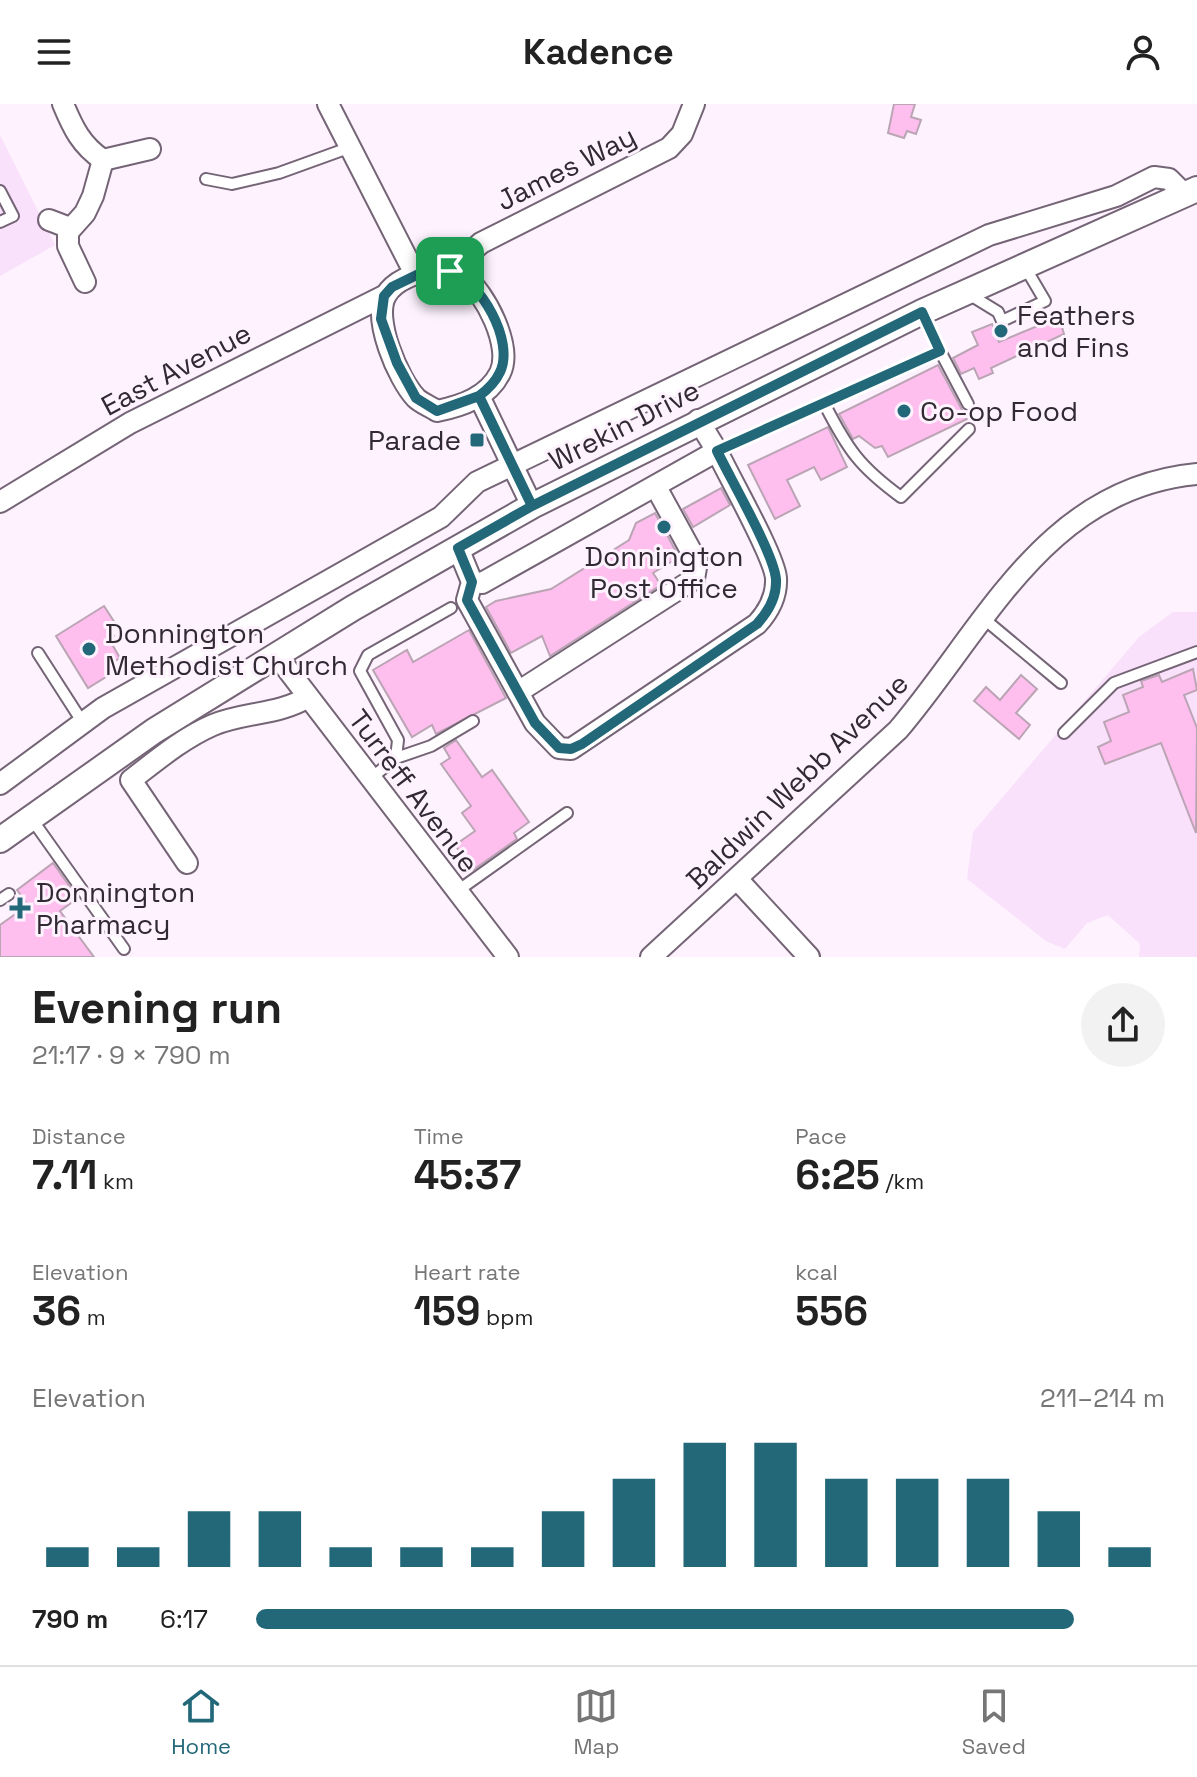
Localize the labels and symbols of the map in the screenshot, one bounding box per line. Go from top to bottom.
street label: James Way [490,118,642,218]
pin [416,237,484,305]
place label: Feathers and Fins [1017,297,1135,365]
street label: East Avenue [95,314,257,424]
marker: Feathers and Fins [992,322,1010,340]
street label: Wrekin Drive [543,372,705,478]
place label: Co-op Food [920,393,1078,429]
marker: Co-op Food [895,402,913,420]
place label: Parade [368,422,461,458]
marker: Parade [468,431,486,449]
marker: Donnington Post Office [655,518,673,536]
place label: Donnington Post Office [584,538,744,606]
place label: Donnington Methodist Church [105,615,348,683]
marker: Donnington Methodist Church [80,640,98,658]
street label: Baldwin Webb Avenue [678,665,916,897]
street label: Turreff Avenue [341,702,487,880]
place label: Donnington Pharmacy [36,874,195,942]
marker: Donnington Pharmacy [11,899,29,917]

